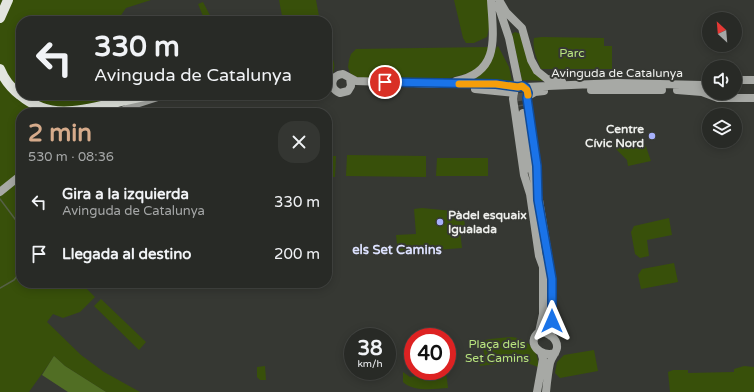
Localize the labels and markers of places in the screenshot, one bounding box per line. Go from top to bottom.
pin [368,65,402,99]
place label: Centre Cívic Nord [585,122,644,150]
marker: Centre Cívic Nord [647,131,657,141]
place label: Pàdel esquaix Igualada [448,208,527,237]
marker: Pàdel esquaix Igualada [435,217,445,227]

